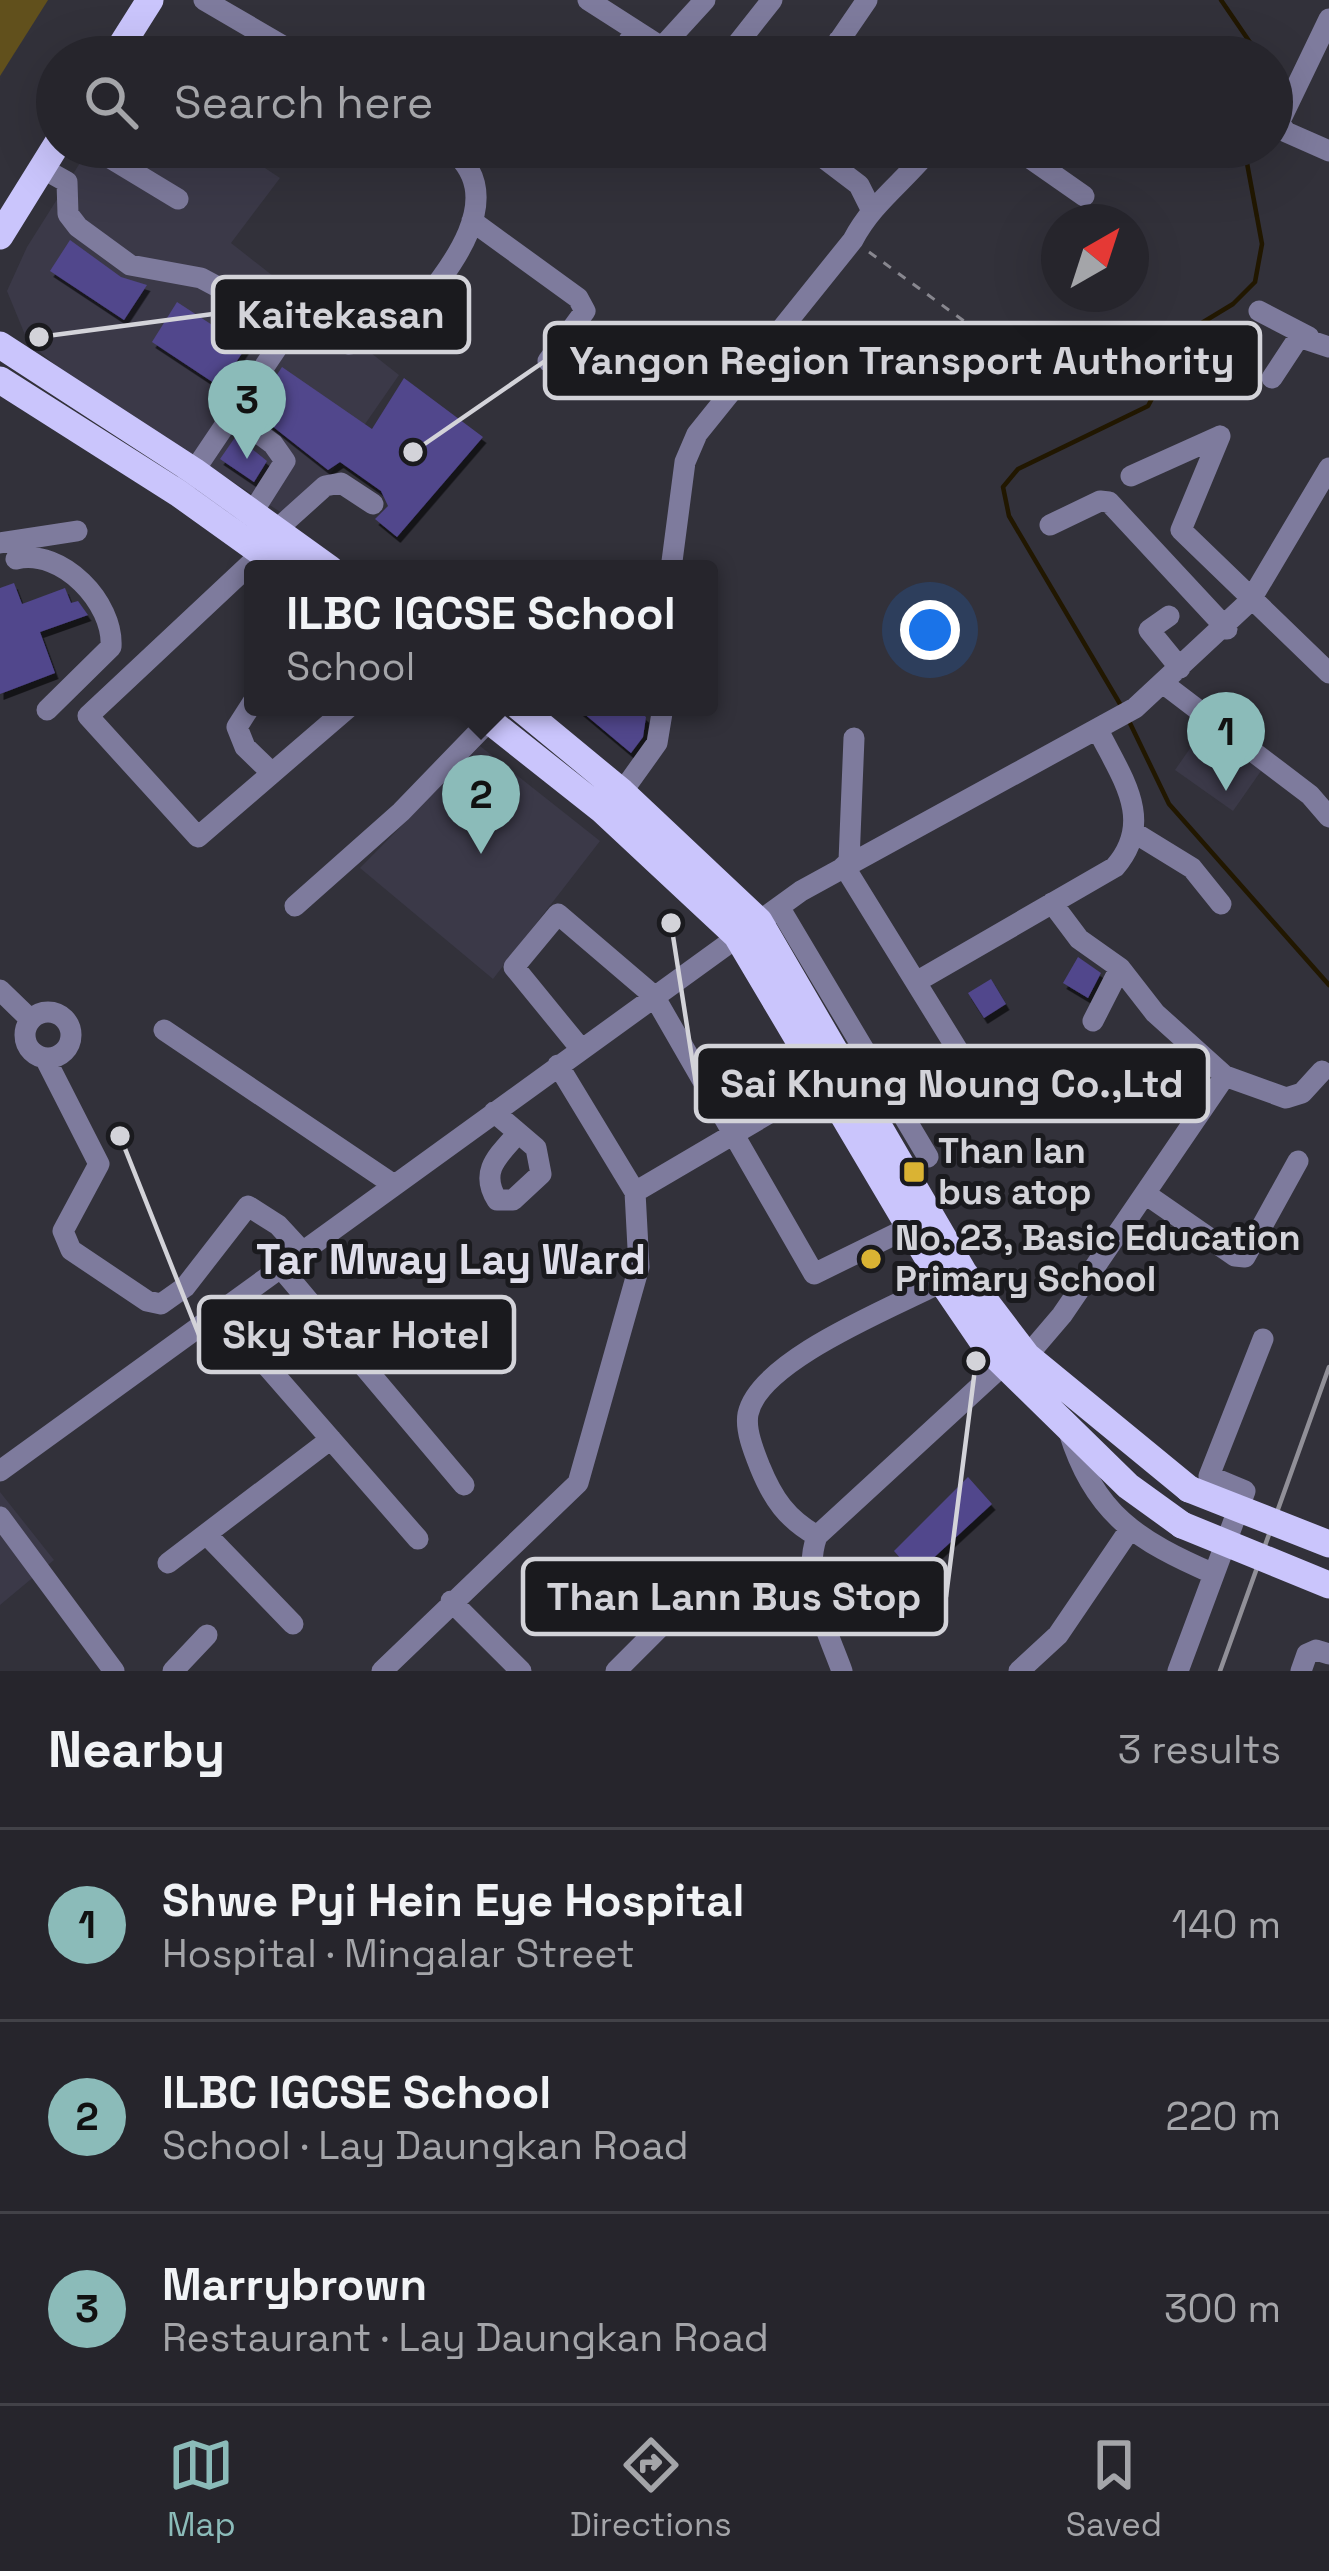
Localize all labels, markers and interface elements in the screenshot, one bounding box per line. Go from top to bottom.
search box [36,36,1293,168]
icon: search [78,69,144,135]
text: Search here [174,74,433,131]
north arrow [1041,204,1149,312]
callout: Kaitekasan [213,277,469,352]
text: Kaitekasan [237,290,445,339]
callout: Yangon Region Transport Authority [545,323,1260,398]
text: Yangon Region Transport Authority [569,336,1235,385]
pin: 3 [208,360,286,459]
popup [244,560,718,716]
text: ILBC IGCSE School [286,585,676,642]
your location [900,600,960,660]
text: School [286,642,415,691]
pin: 1 [1187,692,1265,791]
pin: 2 [442,755,520,854]
callout: Sai Khung Noung Co.,Ltd [696,1046,1208,1121]
text: Sai Khung Noung Co.,Ltd [720,1059,1184,1108]
place label: Than lan bus atop [938,1128,1091,1215]
marker: Than lan bus atop [901,1159,927,1185]
place label: No. 23, Basic Education Primary School [895,1215,1301,1302]
district label: Tar Mway Lay Ward [256,1233,646,1286]
marker: No. 23, Basic Education Primary School [858,1246,884,1272]
callout: Sky Star Hotel [199,1297,514,1372]
text: Sky Star Hotel [222,1310,490,1359]
callout: Than Lann Bus Stop [523,1559,946,1634]
text: Than Lann Bus Stop [547,1572,921,1621]
text: Nearby [48,1717,225,1782]
text: 3 results [1118,1725,1281,1774]
text: Shwe Pyi Hein Eye Hospital [162,1872,744,1929]
text: 1 [78,1900,96,1949]
text: 140 m [1172,1900,1281,1949]
text: Hospital · Mingalar Street [162,1929,635,1978]
text: ILBC IGCSE School [162,2064,551,2121]
text: 2 [75,2092,99,2141]
text: 220 m [1165,2092,1281,2141]
text: School · Lay Daungkan Road [162,2121,689,2170]
text: Marrybrown [162,2256,427,2313]
text: 3 [75,2284,99,2333]
text: 300 m [1164,2284,1281,2333]
text: Restaurant · Lay Daungkan Road [162,2313,769,2362]
tab: Map [167,2432,236,2546]
tab: Directions [570,2432,732,2546]
tab: Saved [1066,2432,1162,2546]

